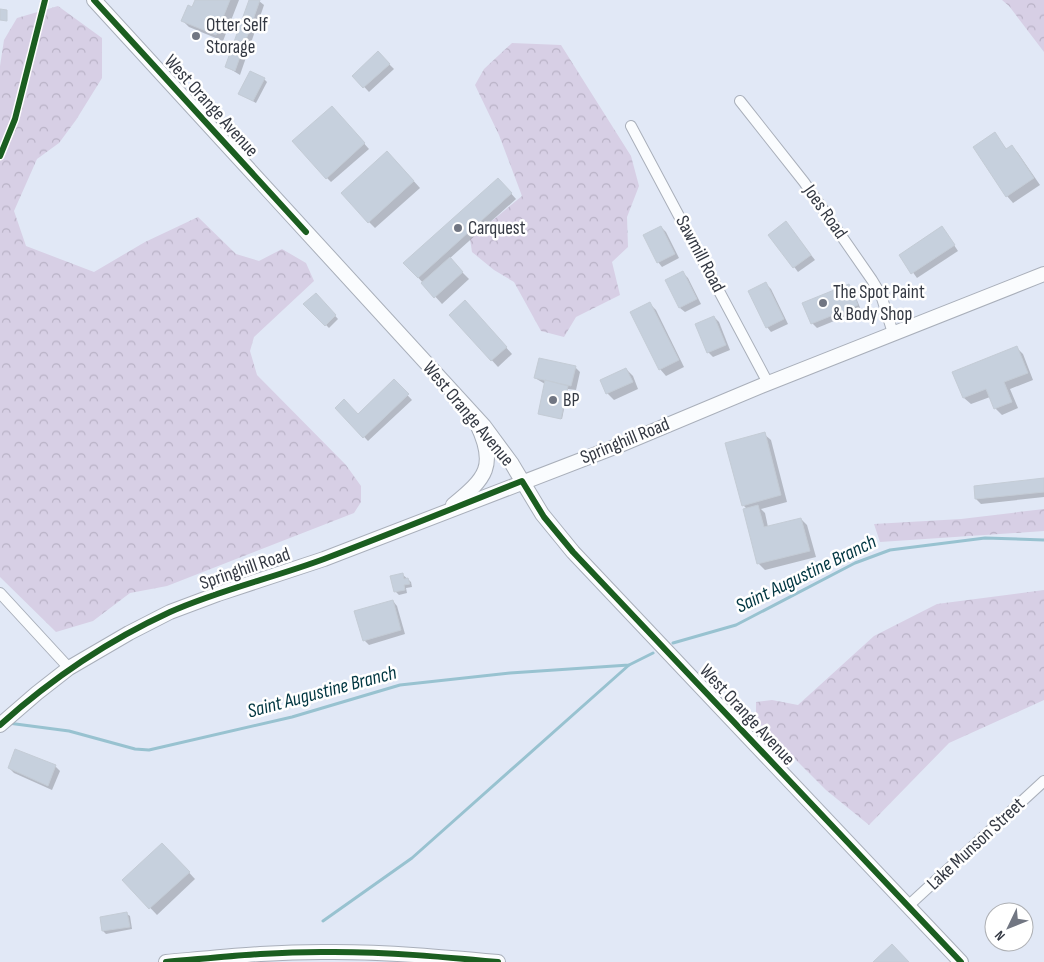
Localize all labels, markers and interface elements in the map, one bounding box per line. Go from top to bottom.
place label: Otter Self Storage [206,14,268,59]
marker: Otter Self Storage [190,30,202,42]
street label: West Orange Avenue [159,50,263,162]
street label: Joes Road [798,180,852,244]
street label: Sawmill Road [670,212,730,296]
place label: Carquest [468,217,526,240]
marker: Carquest [452,222,464,234]
place label: The Spot Paint & Body Shop [833,281,925,326]
marker: The Spot Paint & Body Shop [817,297,829,309]
street label: West Orange Avenue [417,357,519,471]
place label: BP [563,389,579,412]
marker: BP [547,394,559,406]
street label: Springhill Road [577,413,673,469]
water label: Saint Augustine Branch [732,530,880,618]
street label: Springhill Road [197,543,293,595]
street label: West Orange Avenue [694,660,800,770]
water label: Saint Augustine Branch [245,661,399,723]
street label: Lake Munson Street [922,793,1030,895]
north arrow [984,902,1034,952]
text: N [991,927,1009,944]

